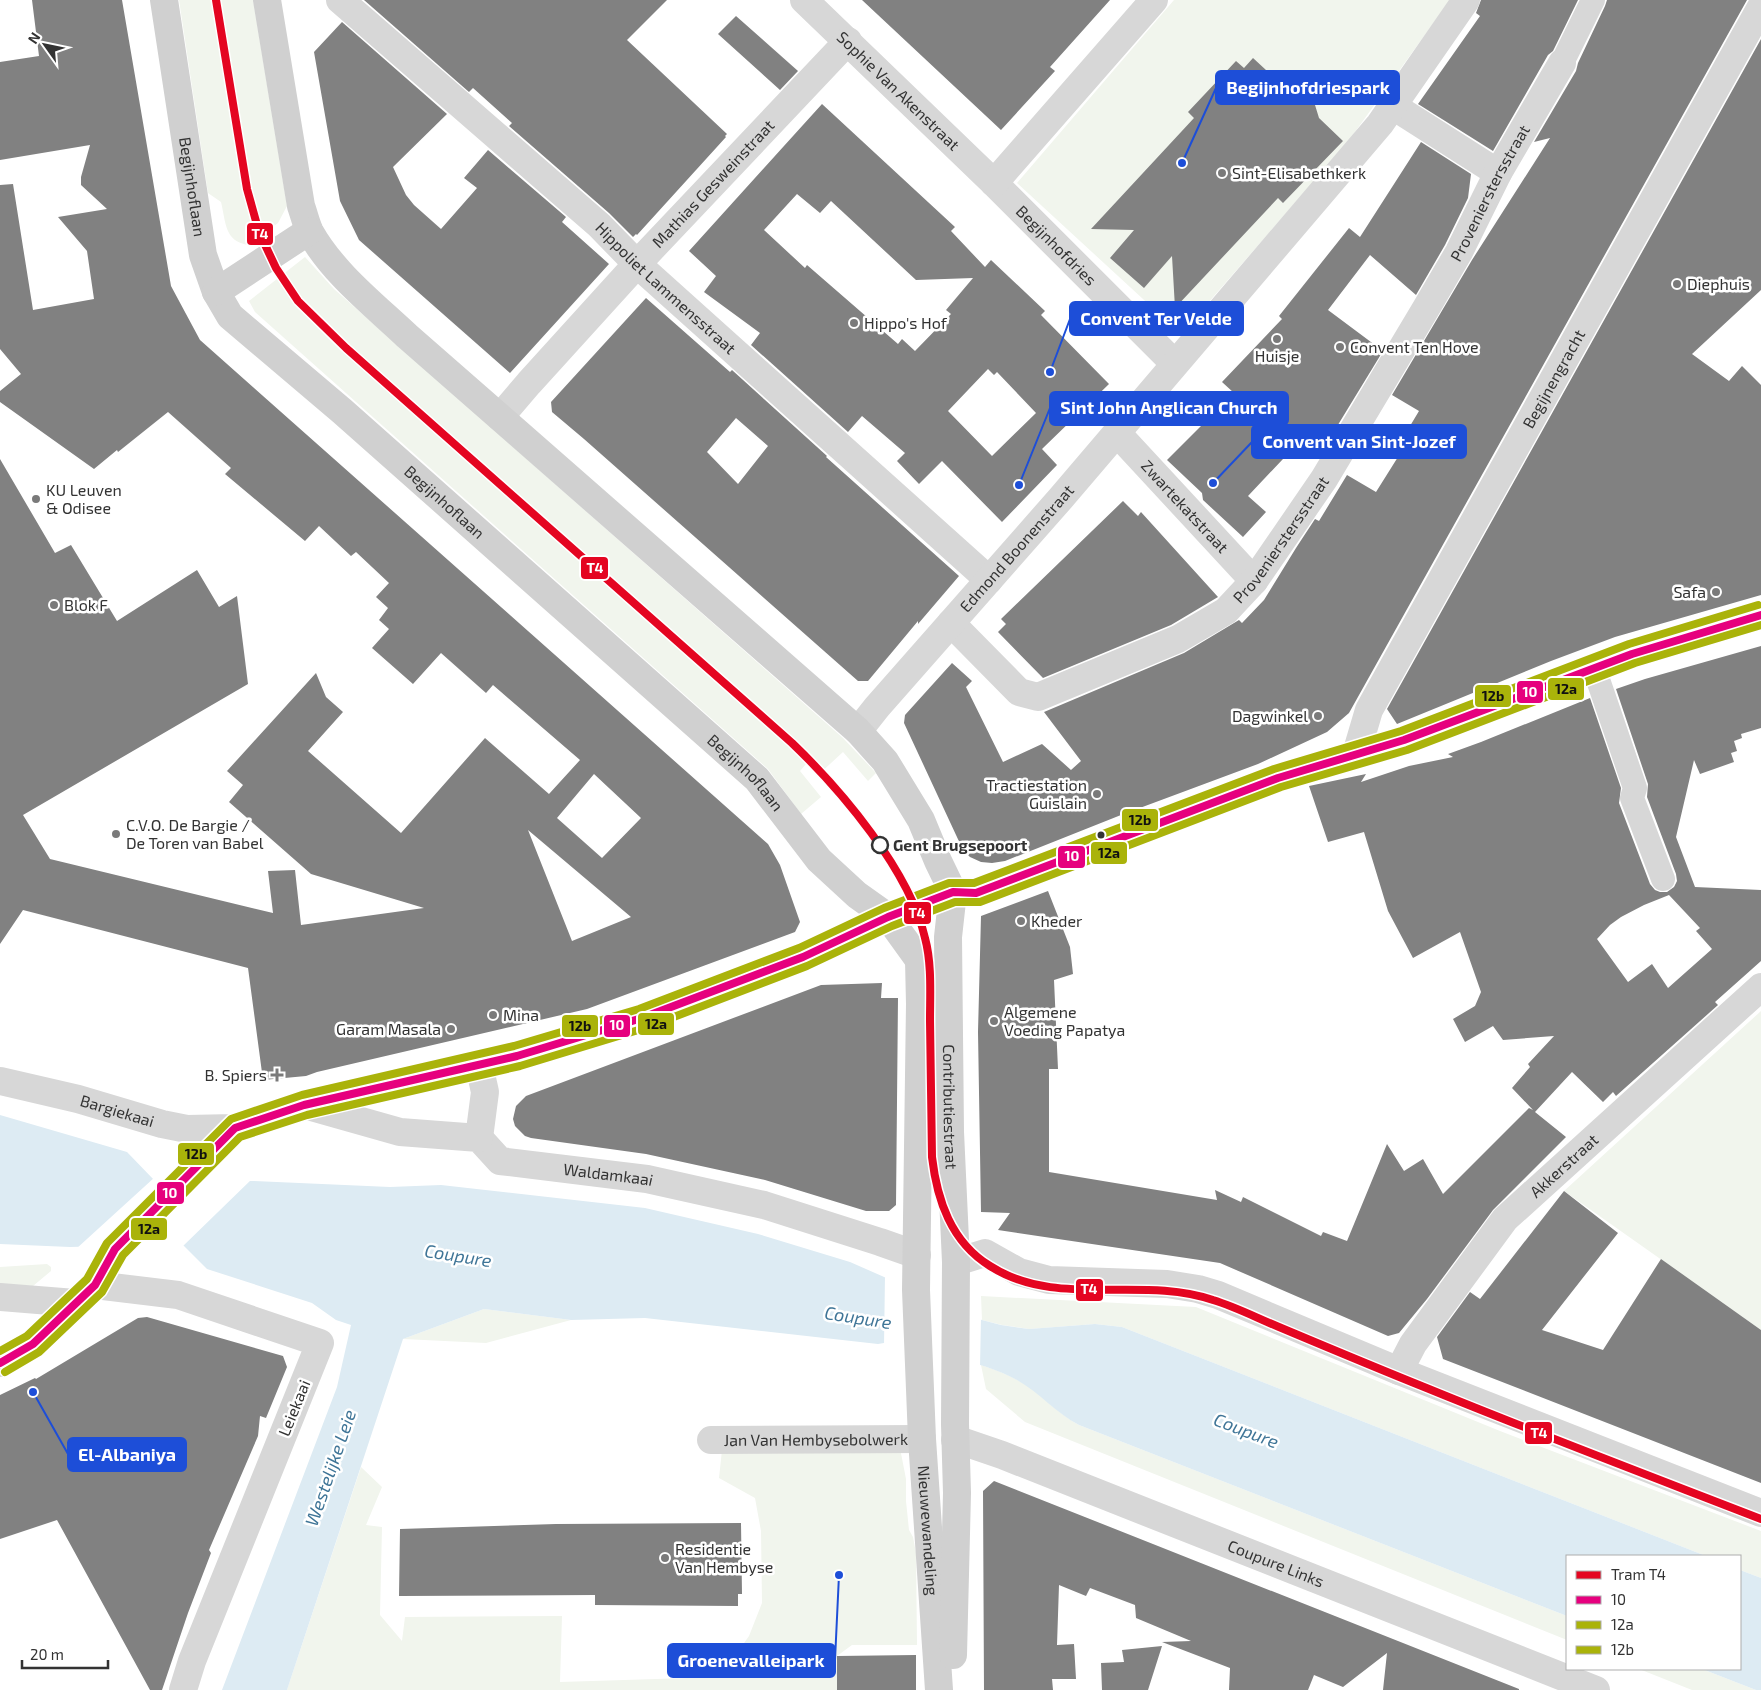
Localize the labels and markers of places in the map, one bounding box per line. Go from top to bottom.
callout: Begijnhofdriespark [1216,71,1399,104]
place label: Sint-Elisabethkerk [1232,163,1366,182]
marker: Sint-Elisabethkerk [1216,167,1228,179]
place label: Diephuis [1687,274,1750,293]
marker: Diephuis [1671,278,1683,290]
callout: Convent Ter Velde [1070,302,1243,335]
place label: Hippo's Hof [864,313,948,332]
marker: Hippo's Hof [848,317,860,329]
marker: Huisje [1271,333,1283,345]
place label: Convent Ten Hove [1350,337,1479,356]
marker: Convent Ten Hove [1334,341,1346,353]
place label: Huisje [1255,346,1299,366]
callout: Sint John Anglican Church [1050,392,1288,425]
callout: Convent van Sint-Jozef [1252,425,1466,458]
place label: KU Leuven & Odisee [46,480,122,517]
marker: KU Leuven & Odisee [30,493,42,505]
place label: Safa [1673,582,1706,601]
marker: Safa [1710,586,1722,598]
place label: Blok F [64,595,108,614]
marker: Blok F [48,599,60,611]
place label: Dagwinkel [1232,706,1308,725]
marker: Dagwinkel [1312,710,1324,722]
place label: Tractiestation Guislain [986,775,1087,812]
marker: Tractiestation Guislain [1091,788,1103,800]
place label: C.V.O. De Bargie / De Toren van Babel [126,815,264,852]
marker: C.V.O. De Bargie / De Toren van Babel [110,828,122,840]
unlabelled marker [1096,830,1106,840]
place label: Gent Brugsepoort [893,835,1028,854]
marker: Gent Brugsepoort [871,836,889,854]
place label: Kheder [1031,911,1083,930]
marker: Kheder [1015,915,1027,927]
place label: Algemene Voeding Papatya [1004,1002,1125,1039]
place label: Mina [503,1005,539,1024]
marker: Mina [487,1009,499,1021]
marker: Algemene Voeding Papatya [988,1015,1000,1027]
place label: Garam Masala [336,1019,441,1038]
marker: Garam Masala [445,1023,457,1035]
place label: B. Spiers [204,1065,267,1084]
marker: B. Spiers [271,1069,283,1081]
callout: El-Albaniya [68,1438,186,1471]
place label: Residentie Van Hembyse [675,1539,773,1576]
marker: Residentie Van Hembyse [659,1552,671,1564]
callout: Groenevalleipark [668,1644,835,1677]

